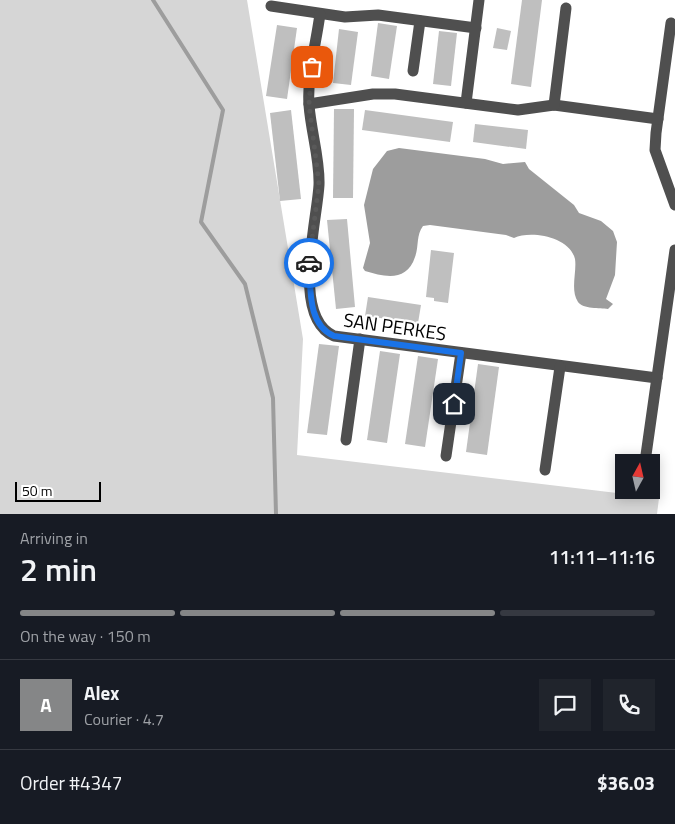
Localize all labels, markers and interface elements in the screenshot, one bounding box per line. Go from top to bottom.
pin [291,46,333,88]
icon: bag [298,53,326,81]
courier [284,238,334,288]
icon: car [295,249,323,277]
street label: SAN PERKES [342,304,448,348]
pin [433,383,475,425]
icon: home [440,390,468,418]
north arrow [615,454,660,499]
map controls [615,454,660,499]
scale bar [15,479,101,502]
text: 50 m [22,480,52,501]
text: Arriving in [20,526,88,550]
text: 11:11–11:16 [549,542,655,571]
text: 2 min [20,545,97,593]
text: On the way · 150 m [20,624,151,648]
text: Alex [84,678,119,707]
button: chat [539,679,591,731]
button: phone [603,679,655,731]
text: A [40,690,52,719]
text: Courier · 4.7 [84,707,164,731]
text: Order #4347 [20,768,122,797]
text: $36.03 [597,768,655,797]

